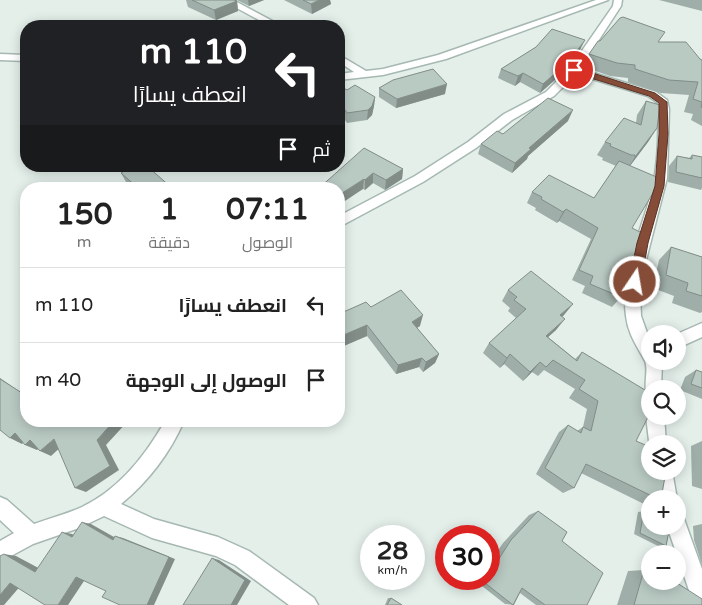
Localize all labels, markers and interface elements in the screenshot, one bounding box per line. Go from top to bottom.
text: 110 m [140,31,247,73]
icon: left [265,40,330,105]
pin [553,49,595,91]
icon: arrive [560,56,588,84]
text: انعطف يسارًا [133,82,247,108]
icon: arrive [274,135,302,163]
text: ثم [312,139,330,161]
text: 1 [160,191,179,228]
text: 07:11 [226,191,309,228]
text: 150 [56,196,112,233]
text: m [77,232,92,252]
text: دقيقة [148,233,190,253]
text: الوصول [242,233,293,253]
position arrow [608,255,660,307]
icon: left [302,291,330,319]
text: 110 m [35,294,93,316]
text: انعطف يسارًا [178,295,287,317]
map controls [641,325,686,590]
button: sound [641,325,686,370]
icon: arrive [302,366,330,394]
text: 40 m [35,369,81,391]
text: الوصول إلى الوجهة [126,370,287,392]
button: search [641,380,686,425]
button: layers [641,435,686,480]
button: + [641,490,686,535]
speed limit sign: 30 [435,525,500,590]
text: 28 [377,536,408,566]
button: − [641,545,686,590]
text: km/h [377,563,408,577]

